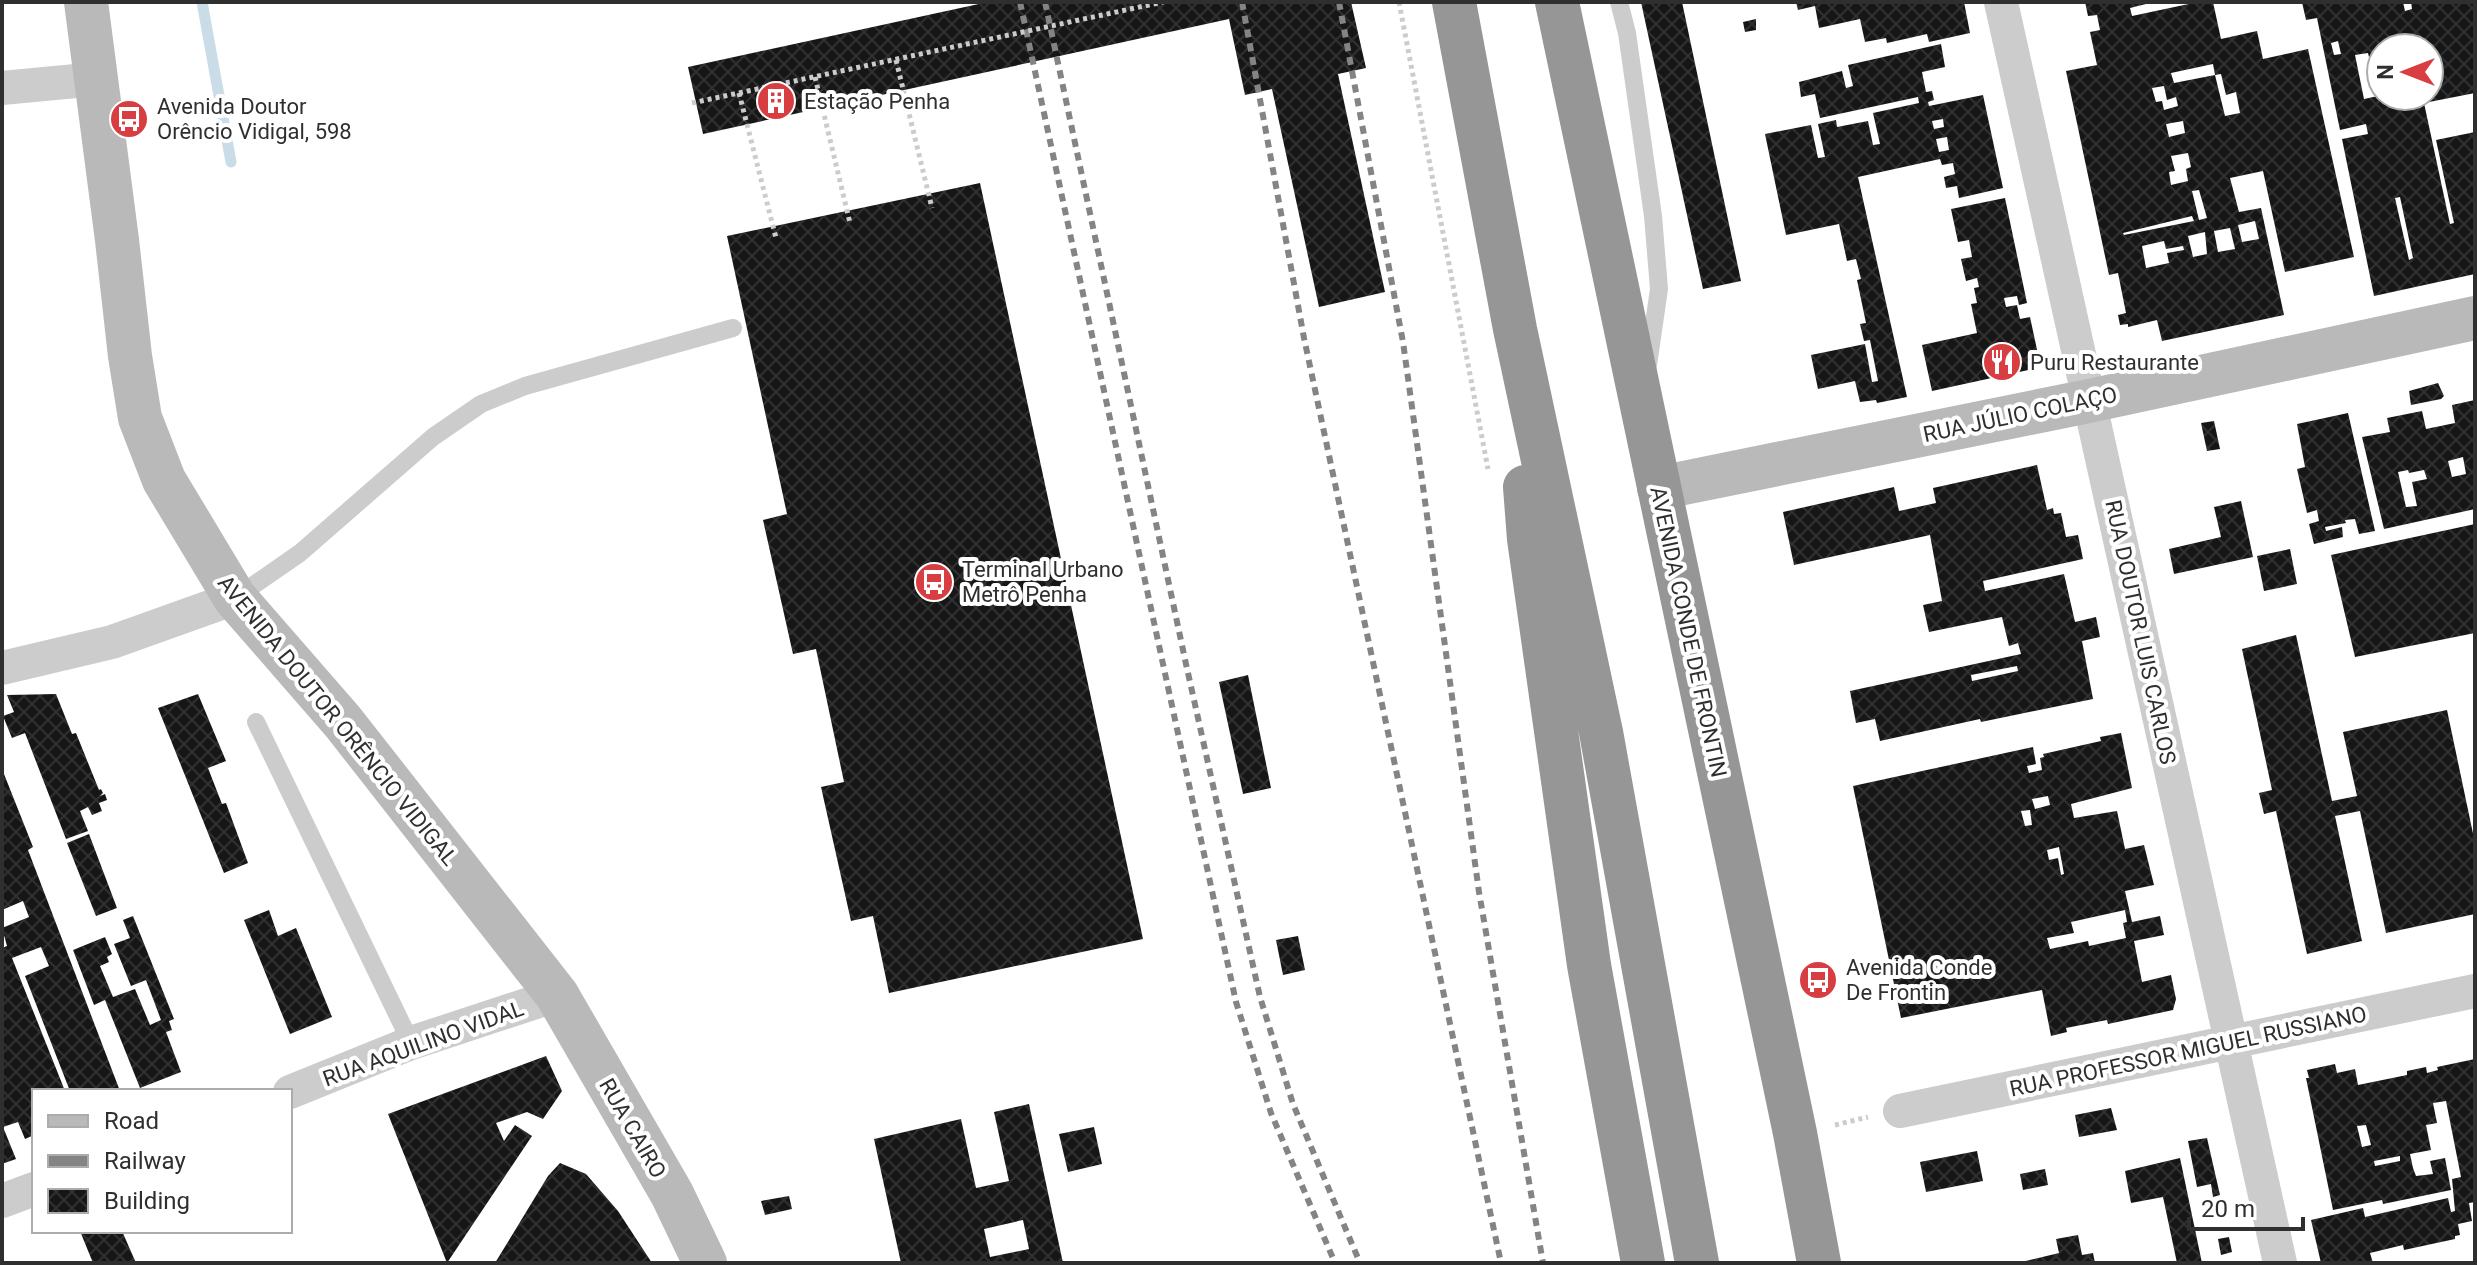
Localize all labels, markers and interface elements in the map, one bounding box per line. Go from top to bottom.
north arrow [2365,32,2445,112]
text: N [2373,64,2398,80]
building icon: Estação Penha [755,80,797,122]
place label: Estação Penha [804,89,950,114]
place label: Avenida Doutor Orêncio Vidigal, 598 [157,94,352,144]
bus stop icon: Avenida Doutor Orêncio Vidigal, 598 [108,98,150,140]
restaurant icon: Puru Restaurante [1981,341,2023,383]
place label: Puru Restaurante [2030,350,2199,375]
street label: RUA JÚLIO COLAÇO [1921,381,2119,447]
street label: AVENIDA CONDE DE FRONTIN [1645,484,1732,780]
street label: RUA DOUTOR LUIS CARLOS [2100,498,2181,767]
place label: Terminal Urbano Metrô Penha [962,557,1124,607]
bus stop icon: Terminal Urbano Metrô Penha [913,561,955,603]
street label: AVENIDA DOUTOR ORÊNCIO VIDIGAL [213,570,463,870]
place label: Avenida Conde De Frontin [1846,955,1992,1005]
bus stop icon: Avenida Conde De Frontin [1797,959,1839,1001]
street label: RUA AQUILINO VIDAL [320,995,527,1091]
street label: RUA PROFESSOR MIGUEL RUSSIANO [2007,1001,2369,1102]
street label: RUA CAIRO [594,1074,671,1182]
legend [32,1089,292,1233]
text: Road [104,1107,159,1135]
text: Railway [104,1147,186,1175]
scale bar [2189,1181,2303,1231]
text: Building [104,1187,190,1215]
text: 20 m [2201,1195,2255,1223]

